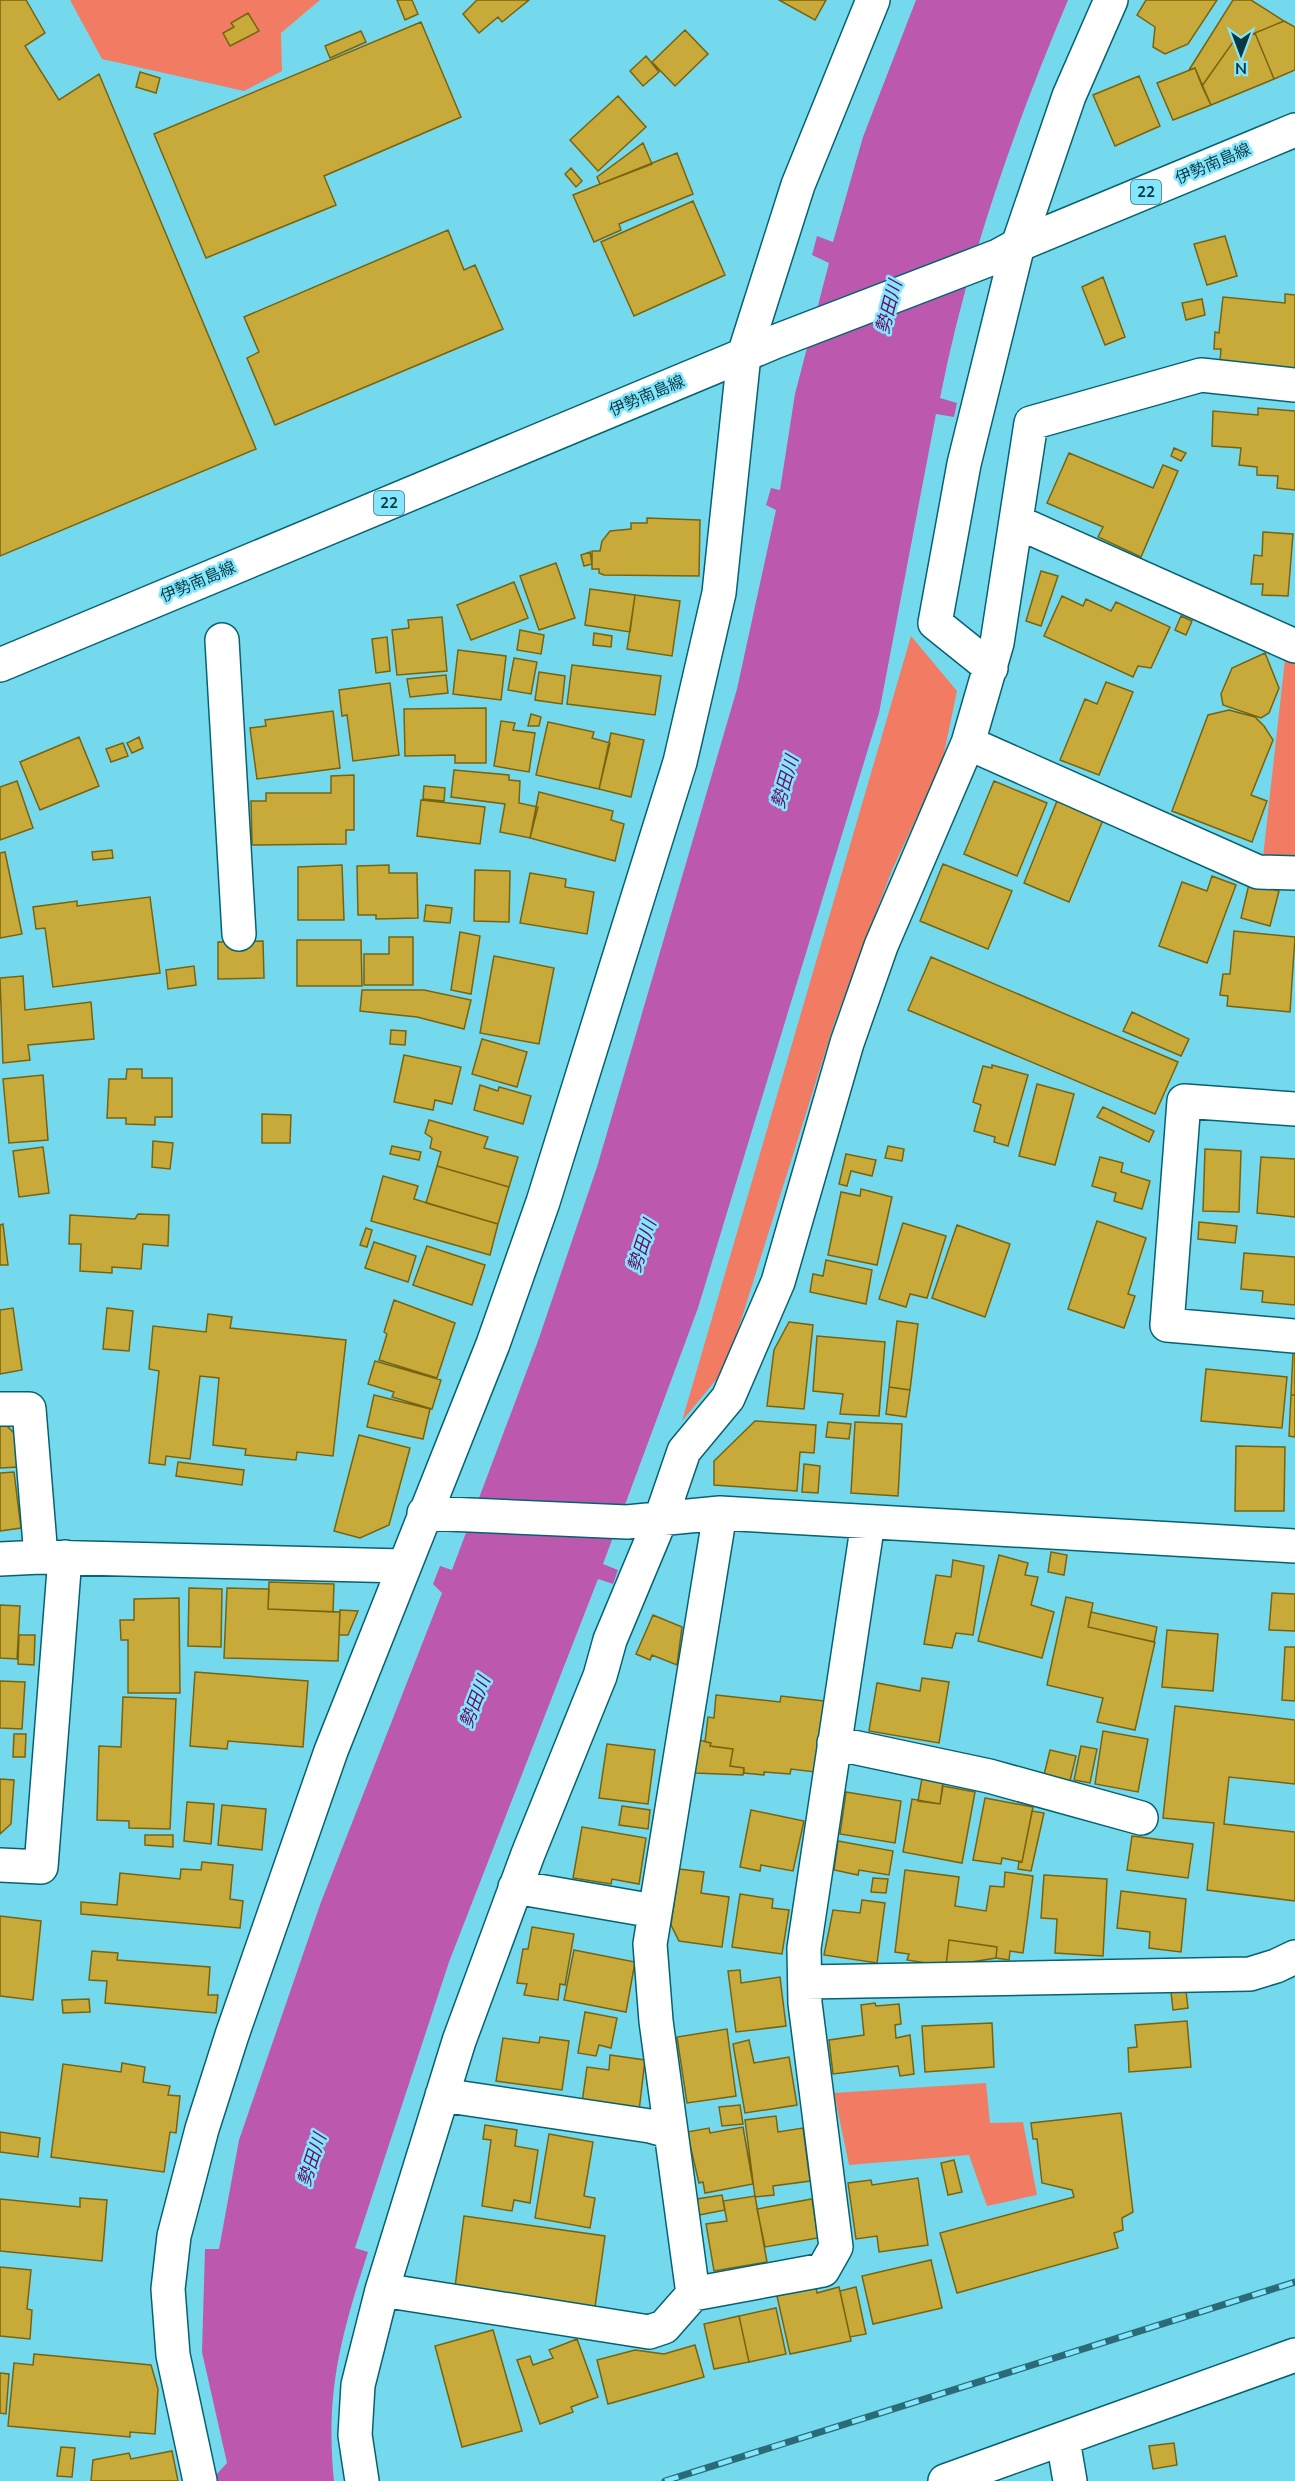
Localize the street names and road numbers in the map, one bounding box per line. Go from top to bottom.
street label: 伊勢南島線 [1172,138,1254,190]
road number: 22 [1131,180,1161,204]
street label: 伊勢南島線 [606,370,688,422]
road number: 22 [374,491,404,515]
street label: 伊勢南島線 [157,556,239,608]

